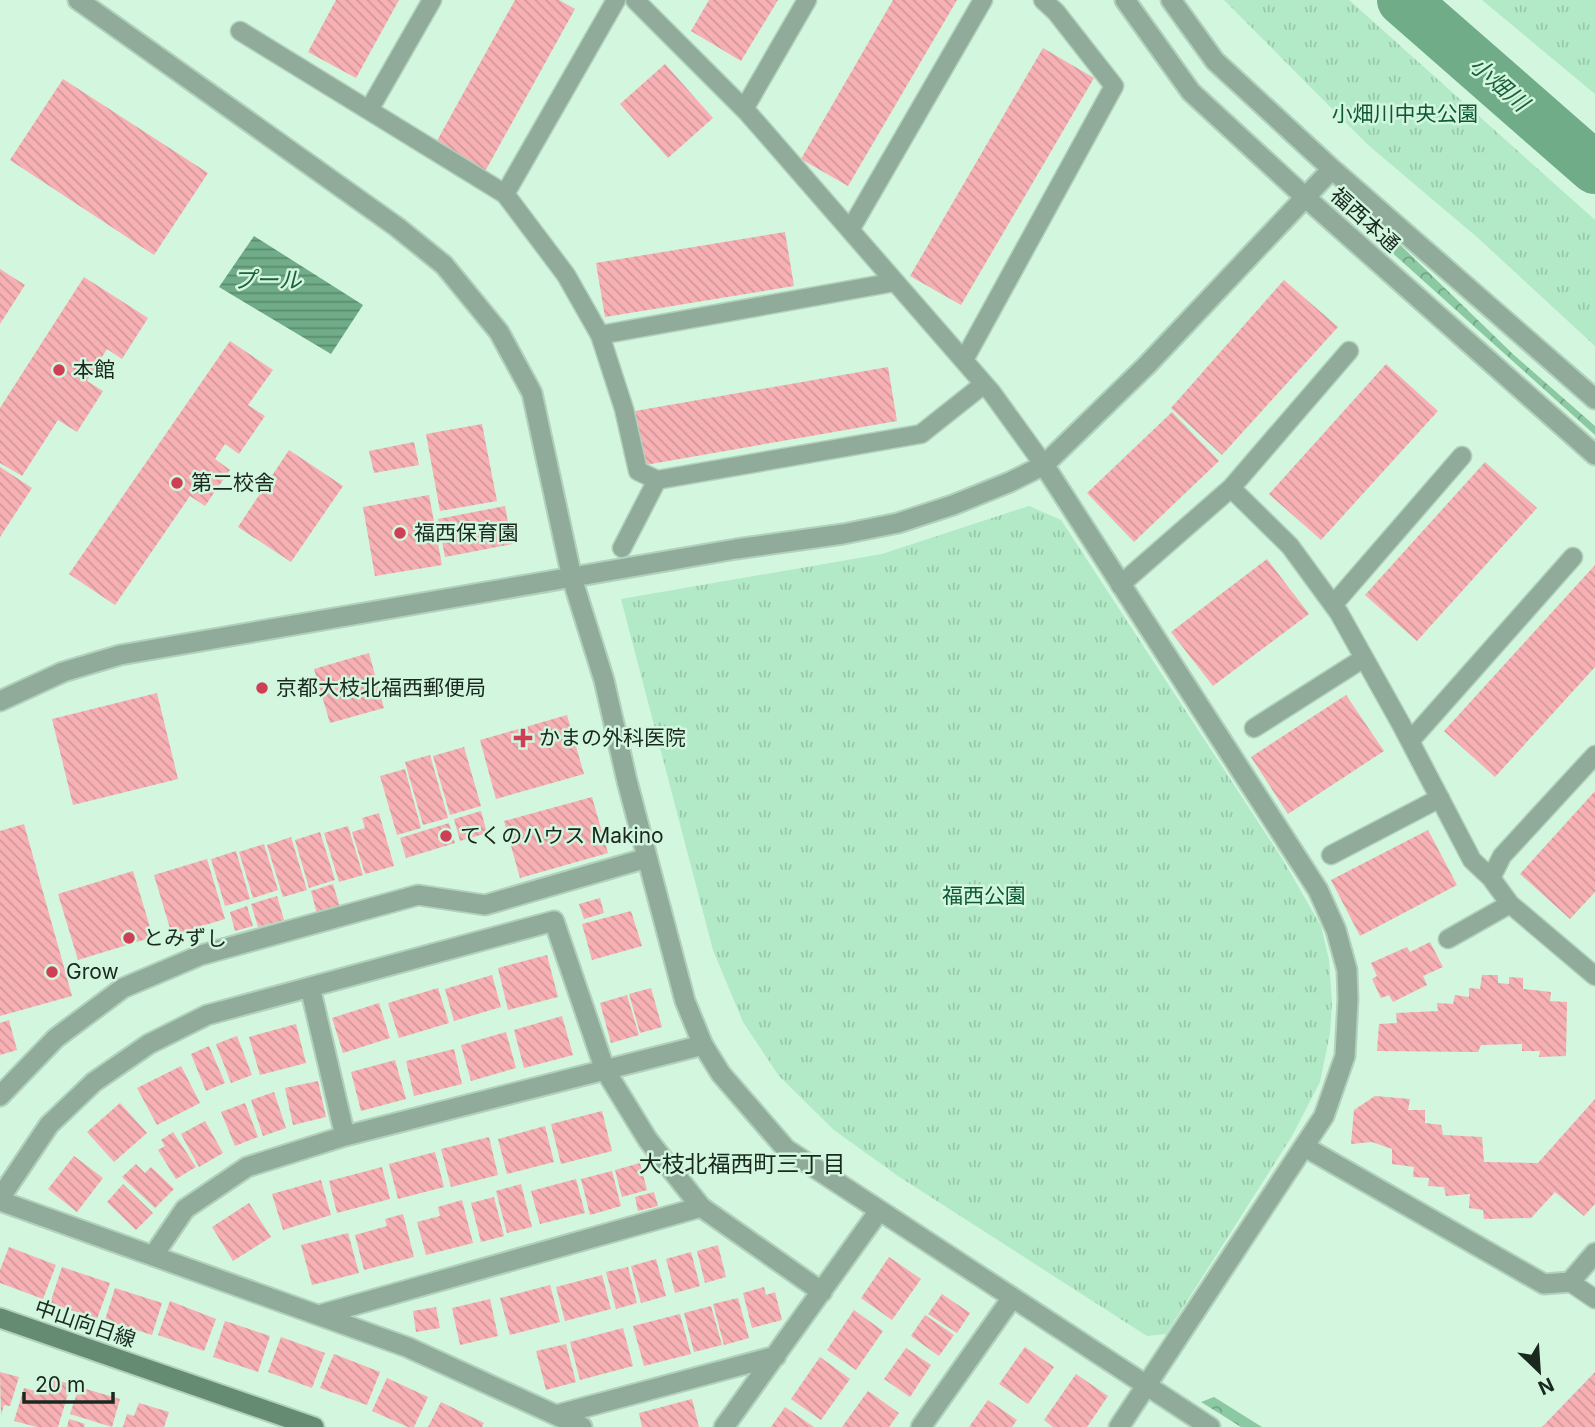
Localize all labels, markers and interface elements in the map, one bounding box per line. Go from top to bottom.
water label: 小畑川 [1464,51,1536,119]
park label: 小畑川中央公園 [1332,101,1479,126]
street label: 福西本通 [1326,182,1405,257]
water label: プール [233,266,303,294]
place label: 本館 [73,357,115,382]
marker: 本館 [51,362,67,378]
place label: 第二校舎 [191,470,275,495]
marker: 第二校舎 [169,475,185,491]
place label: 福西保育園 [414,520,519,545]
marker: 福西保育園 [392,525,408,541]
place label: 京都大枝北福西郵便局 [276,675,486,700]
marker: 京都大枝北福西郵便局 [254,680,270,696]
place label: かまの外科医院 [539,725,686,750]
marker: かまの外科医院 [513,728,533,748]
place label: てくのハウス Makino [460,823,664,848]
marker: てくのハウス Makino [438,828,454,844]
park label: 福西公園 [942,883,1026,908]
place label: とみずし [143,925,227,950]
marker: とみずし [121,930,137,946]
place label: Grow [66,959,119,984]
marker: Grow [44,964,60,980]
district label: 大枝北福西町三丁目 [639,1150,846,1178]
street label: 中山向日線 [31,1295,139,1352]
north arrow [1504,1336,1574,1406]
scale bar [24,1360,114,1404]
text: 20 m [35,1372,85,1397]
text: N [1535,1372,1557,1399]

